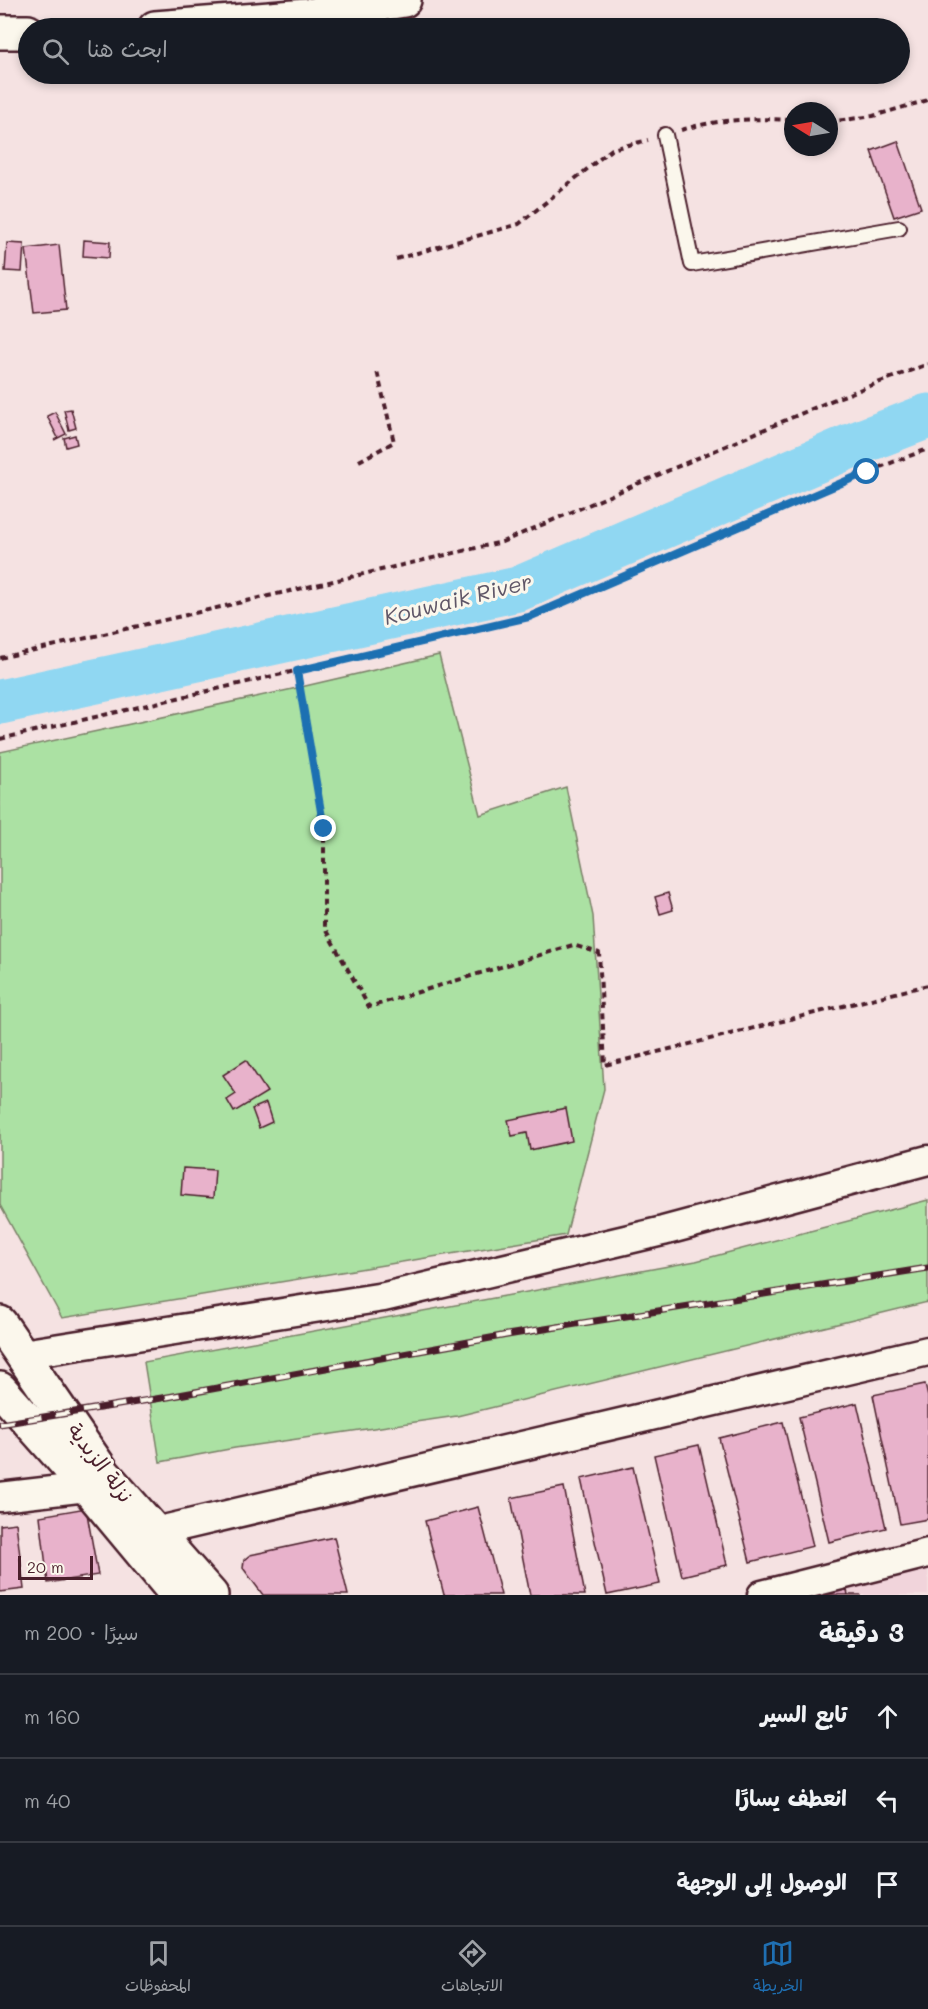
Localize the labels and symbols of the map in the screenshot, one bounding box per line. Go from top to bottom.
north arrow [784,102,838,156]
route start [853,458,879,484]
water label: Kouwaik River [381,566,535,631]
route end [310,815,336,841]
street label: نزلة الزبدية [62,1417,140,1508]
scale bar [18,1553,93,1580]

